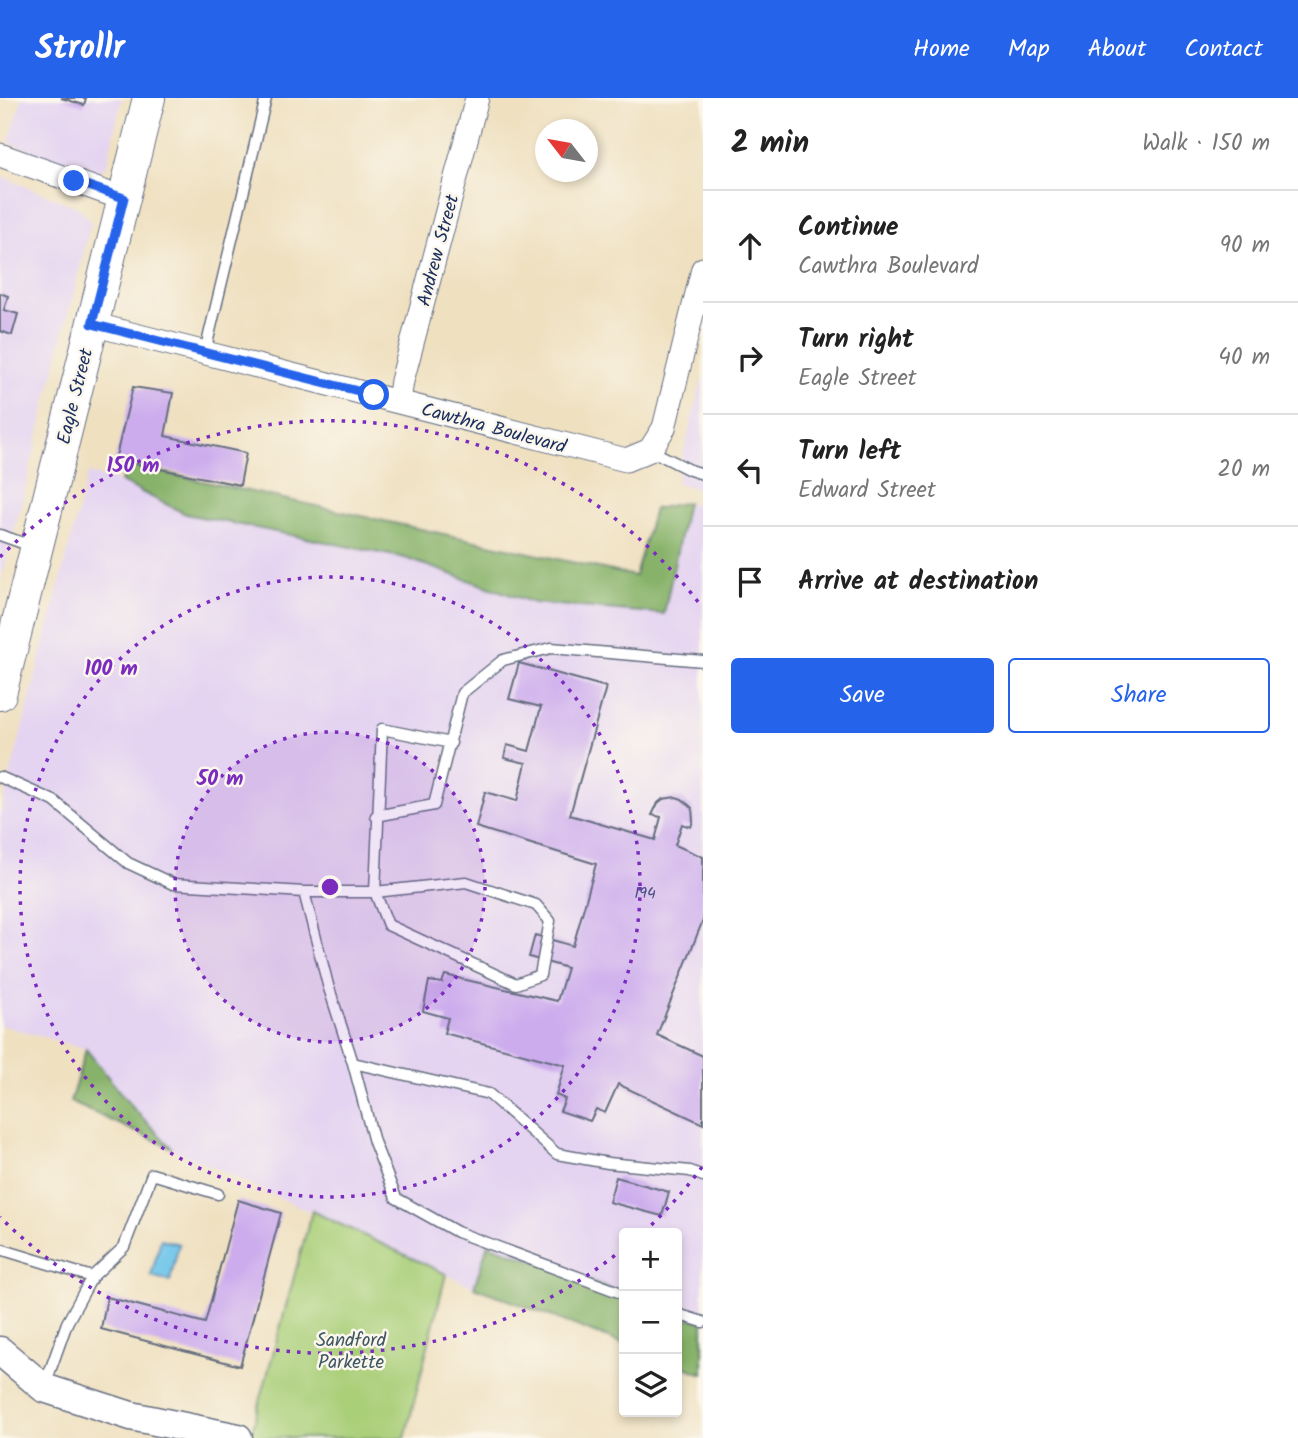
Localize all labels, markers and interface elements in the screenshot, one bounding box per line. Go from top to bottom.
text: Strollr [35,23,125,76]
text: Home [913,30,970,69]
text: Map [1008,30,1050,69]
text: About [1088,30,1146,69]
text: Contact [1184,30,1263,69]
north arrow [535,119,598,182]
text: 2 min [731,120,809,168]
text: Walk · 150 m [1142,126,1270,162]
route end [58,165,89,196]
street label: Andrew Street [410,191,468,310]
text: Continue [798,207,899,249]
icon: ahead [731,227,769,265]
text: 90 m [1220,228,1270,264]
text: Cawthra Boulevard [798,249,979,285]
text: Turn right [798,319,914,361]
icon: right [731,339,769,377]
text: 40 m [1218,340,1270,376]
street label: Eagle Street [50,345,103,448]
text: Eagle Street [798,361,917,397]
route start [358,379,389,410]
street label: Cawthra Boulevard [418,395,570,463]
text: Turn left [798,431,901,473]
text: 150 m [106,450,160,483]
icon: left [731,451,769,489]
text: 20 m [1218,452,1270,488]
text: Edward Street [798,473,936,509]
text: Arrive at destination [798,561,1038,603]
icon: arrive [731,563,769,601]
text: 100 m [84,653,138,686]
button: Save [731,658,994,733]
button: Share [1008,658,1270,733]
text: 50 m [196,763,243,796]
centre of rings [318,875,342,899]
house number: 194 [634,881,656,906]
map controls [619,1228,682,1417]
button: + [619,1228,682,1291]
button: − [619,1291,682,1354]
park label: Sandford Parkette [316,1326,387,1378]
button: layers [619,1354,682,1417]

